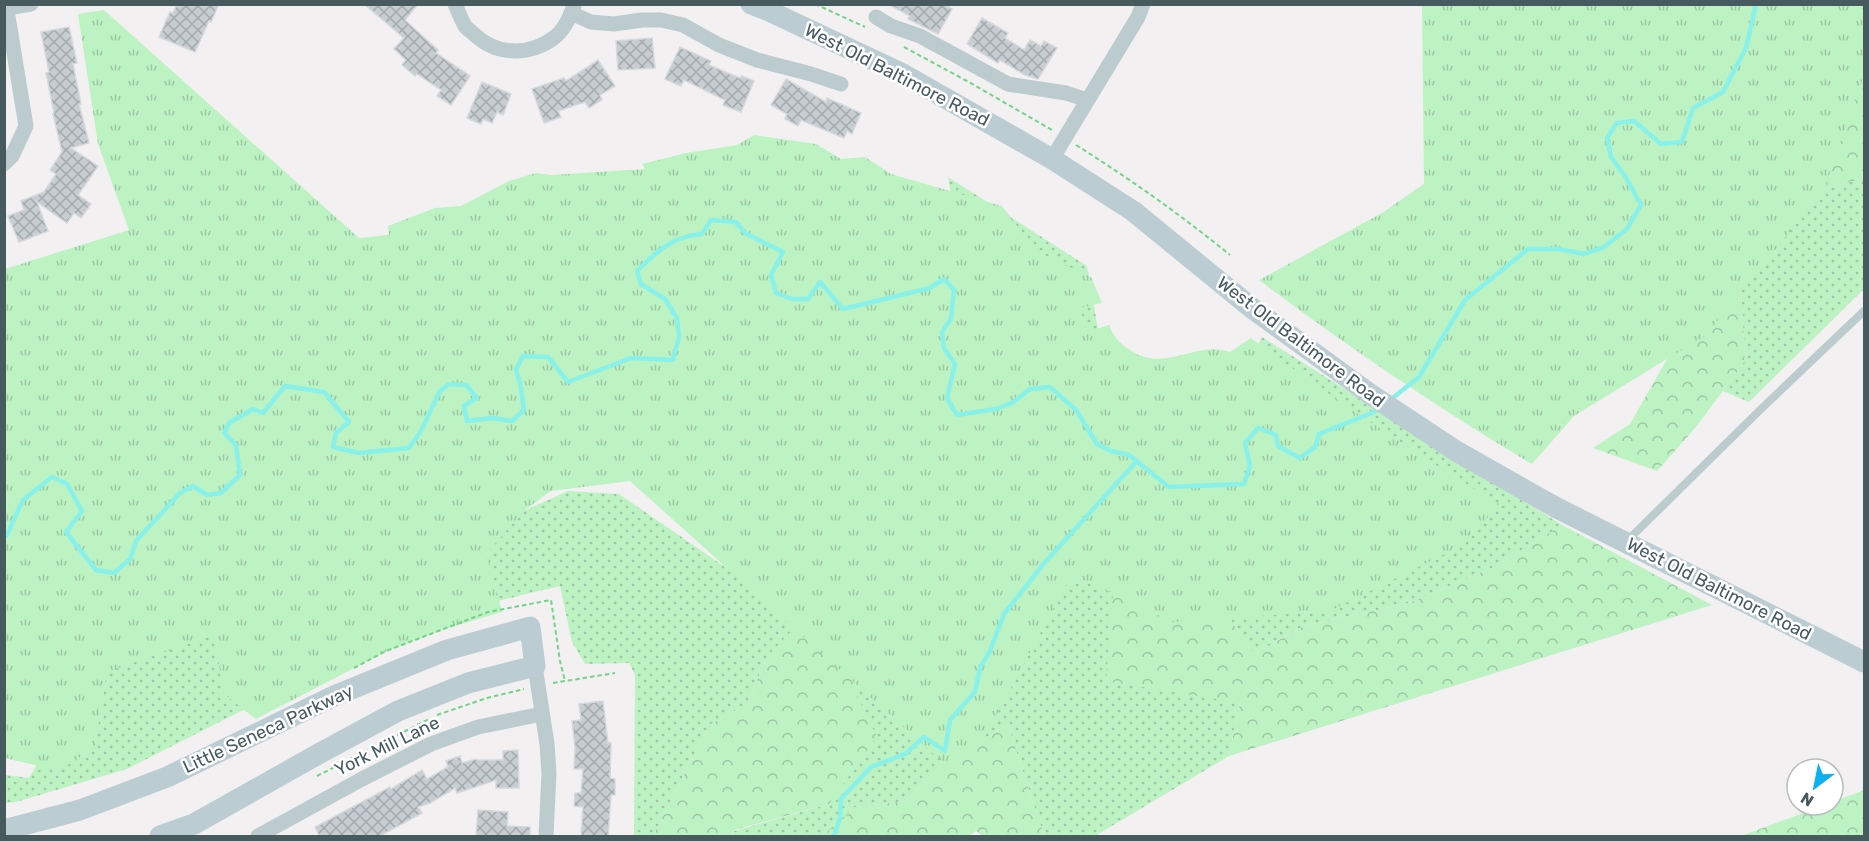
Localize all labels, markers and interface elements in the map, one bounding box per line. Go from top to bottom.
street label: West Old Baltimore Road [801,19,993,131]
street label: West Old Baltimore Road [1213,272,1389,412]
street label: West Old Baltimore Road [1623,533,1815,645]
street label: Little Seneca Parkway [179,680,357,778]
street label: York Mill Lane [331,711,443,781]
north arrow [1785,757,1845,817]
text: N [1797,788,1817,810]

